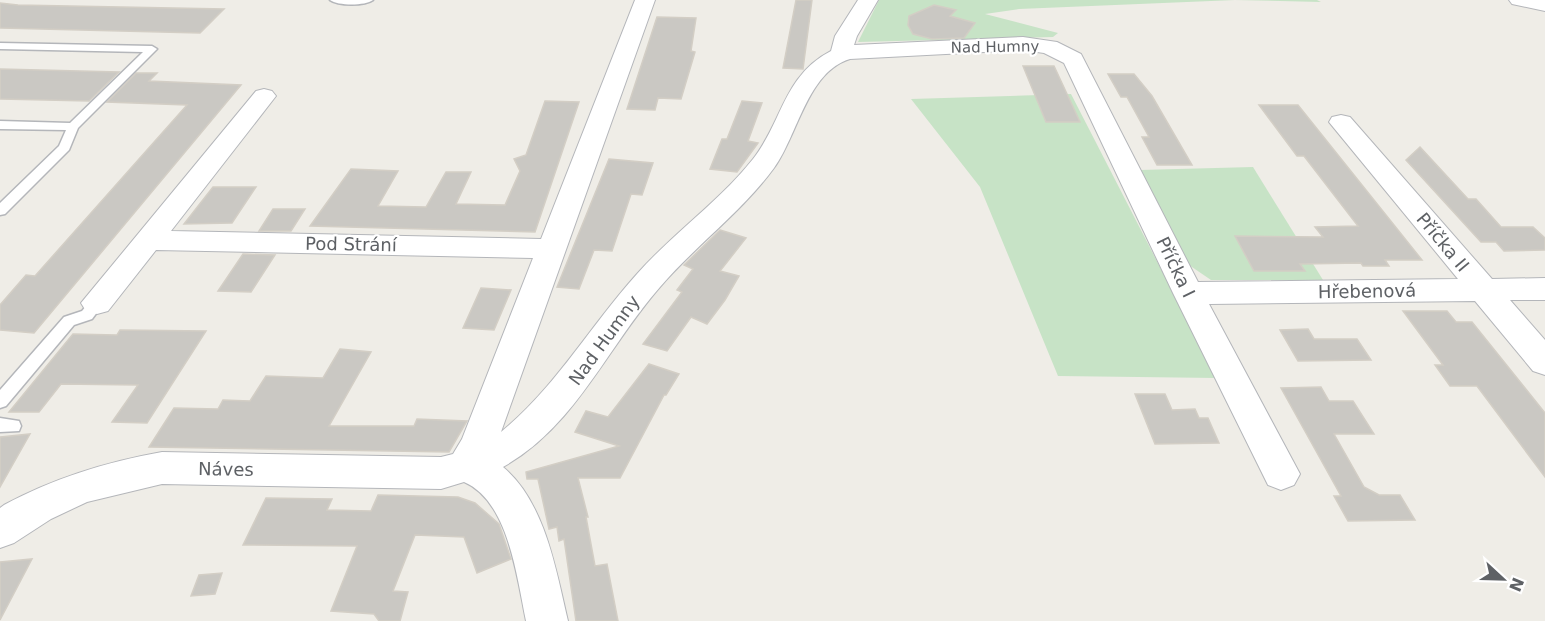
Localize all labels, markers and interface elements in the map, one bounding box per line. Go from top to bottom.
street label: Nad Humny [951,37,1040,57]
street label: Příčka II [1412,208,1474,276]
street label: Pod Strání [305,233,398,255]
street label: Příčka I [1152,233,1200,301]
street label: Hřebenová [1318,280,1416,302]
street label: Nad Humny [564,291,644,389]
street label: Náves [198,458,254,480]
north arrow [1473,549,1533,609]
text: N [1505,575,1528,594]

